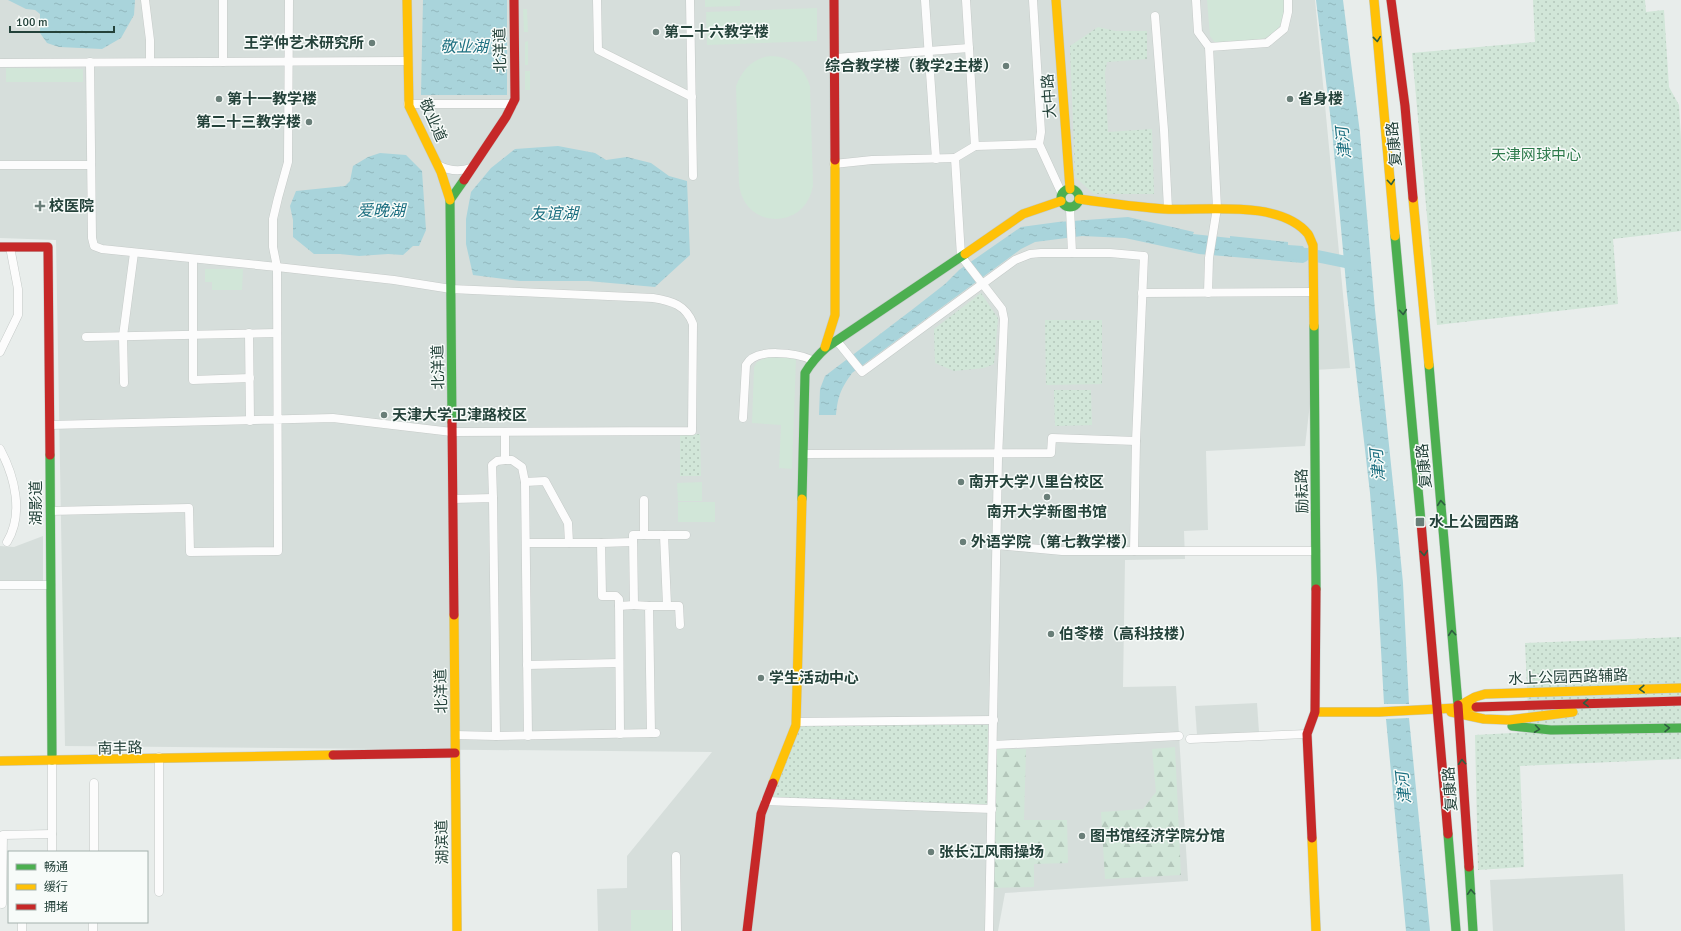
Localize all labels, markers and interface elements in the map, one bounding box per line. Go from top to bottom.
scale bar [10,8,114,34]
text: 100 m [16,15,48,30]
place label: 第二十六教学楼 [664,23,769,41]
street label: 北洋道 [491,27,509,73]
marker: 第二十六教学楼 [651,27,661,37]
place label: 王学仲艺术研究所 [244,34,364,52]
one-way arrow [1373,36,1382,42]
water label: 敬业湖 [440,37,491,57]
marker: 王学仲艺术研究所 [367,38,377,48]
place label: 综合教学楼（教学2主楼） [825,57,998,75]
marker: 综合教学楼（教学2主楼） [1001,61,1011,71]
street label: 大中路 [1038,73,1060,119]
place label: 第十一教学楼 [227,90,317,108]
place label: 省身楼 [1298,90,1343,108]
marker: 第十一教学楼 [214,94,224,104]
marker: 省身楼 [1285,94,1295,104]
street label: 敬业道 [416,96,450,144]
place label: 第二十三教学楼 [196,113,301,131]
marker: 第二十三教学楼 [304,117,314,127]
street label: 复康路 [1383,121,1405,167]
water label: 津河 [1332,123,1356,160]
park label: 天津网球中心 [1491,146,1581,164]
one-way arrow [1386,179,1395,185]
place label: 校医院 [49,197,94,215]
marker: 校医院 [34,200,46,212]
water label: 爱晚湖 [357,201,408,221]
water label: 友谊湖 [530,204,581,224]
one-way arrow [1398,309,1407,315]
street label: 北洋道 [429,344,447,390]
place label: 天津大学卫津路校区 [392,406,527,424]
marker: 天津大学卫津路校区 [379,410,389,420]
street label: 复康路 [1413,443,1435,489]
water label: 津河 [1366,445,1389,482]
street label: 励耘路 [1293,468,1311,514]
place label: 南开大学八里台校区 [969,473,1104,491]
marker: 南开大学八里台校区 [956,477,966,487]
street label: 湖影道 [27,480,45,526]
marker: 南开大学新图书馆 [1042,492,1052,502]
one-way arrow [1437,500,1446,506]
place label: 南开大学新图书馆 [987,503,1107,521]
place label: 水上公园西路 [1429,513,1519,531]
marker: 水上公园西路 [1414,516,1426,528]
place label: 外语学院（第七教学楼） [971,533,1136,551]
marker: 外语学院（第七教学楼） [958,537,968,547]
one-way arrow [1420,550,1429,556]
place label: 伯苓楼（高科技楼） [1059,625,1194,643]
marker: 伯苓楼（高科技楼） [1046,629,1056,639]
one-way arrow [1448,630,1457,636]
street label: 水上公园西路辅路 [1508,666,1628,688]
street label: 北洋道 [432,668,450,714]
place label: 学生活动中心 [769,669,859,687]
marker: 学生活动中心 [756,673,766,683]
one-way arrow [1639,685,1645,693]
one-way arrow [1583,699,1589,708]
one-way arrow [1534,724,1541,733]
one-way arrow [1664,724,1670,732]
street label: 南丰路 [97,739,143,757]
one-way arrow [1458,759,1467,765]
street label: 复康路 [1439,766,1461,812]
water label: 津河 [1392,768,1416,805]
street label: 湖滨道 [433,819,451,865]
place label: 图书馆经济学院分馆 [1090,827,1225,845]
marker: 图书馆经济学院分馆 [1077,831,1087,841]
place label: 张长江风雨操场 [939,843,1044,861]
marker: 张长江风雨操场 [926,847,936,857]
legend [8,851,148,923]
text: 畅通 [44,860,68,875]
text: 缓行 [44,880,68,895]
one-way arrow [1466,889,1475,895]
text: 拥堵 [44,900,68,915]

